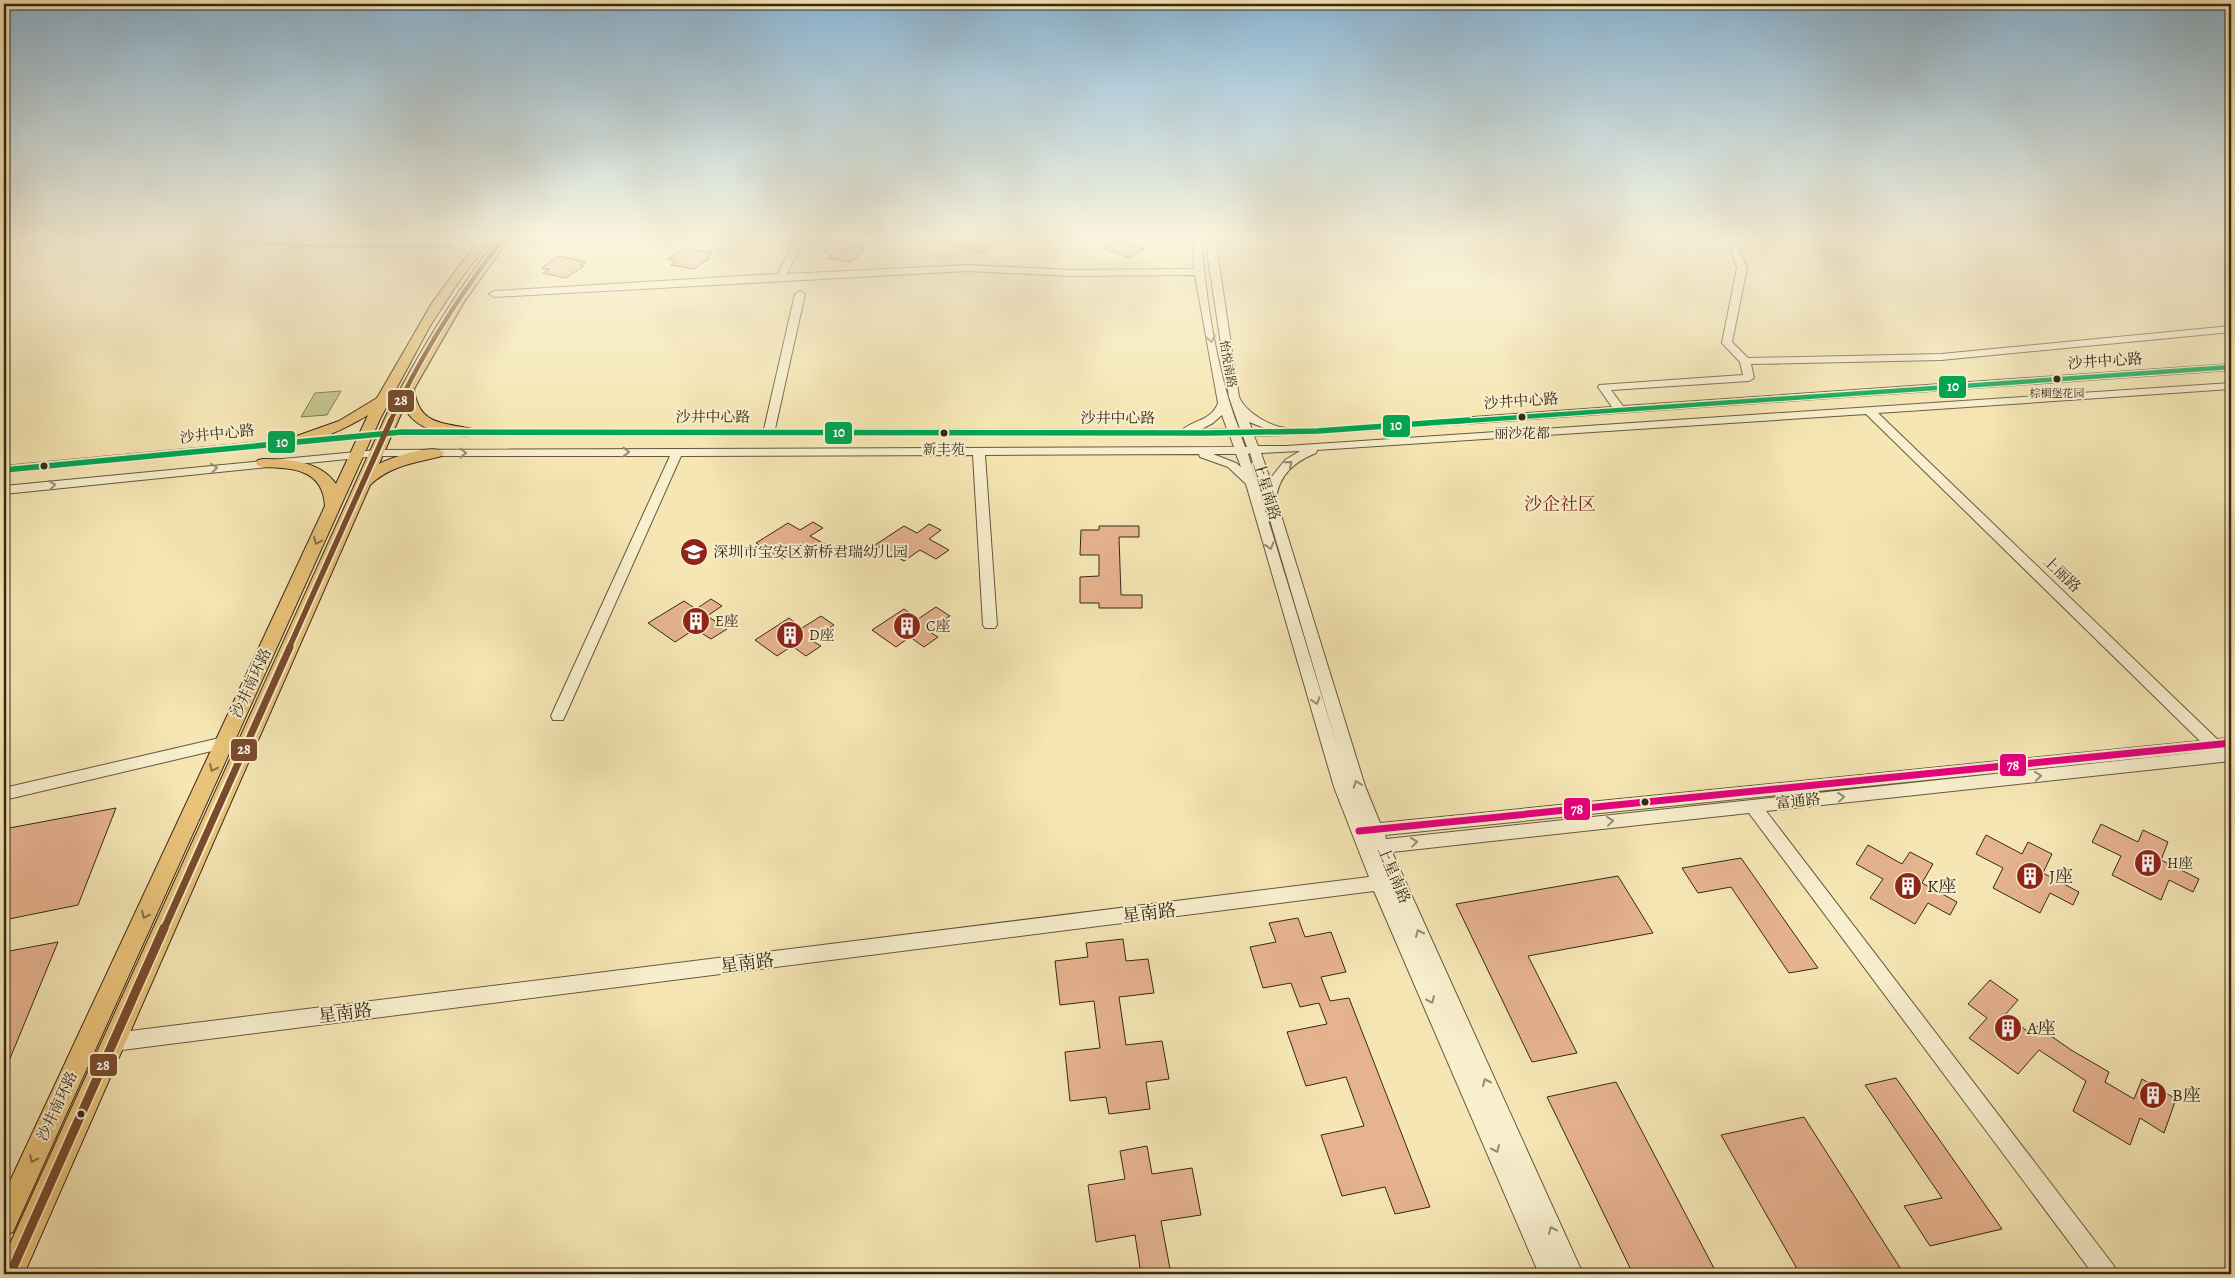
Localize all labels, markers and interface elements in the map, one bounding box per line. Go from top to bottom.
one-way arrow [1205,335,1216,343]
street label: 怡悦南路 [1216,339,1240,389]
street label: 沙井中心路 [2067,348,2143,374]
marker: 棕榈堡花园 [2052,374,2062,384]
line badge: 10 [1938,375,1967,399]
text: 10 [1947,377,1959,396]
place label: 棕榈堡花园 [2030,386,2085,401]
street label: 沙井中心路 [1483,388,1559,414]
line badge: 28 [387,389,415,413]
text: 28 [394,391,408,410]
street label: 沙井中心路 [675,407,751,427]
street label: 沙井中心路 [1080,408,1156,428]
marker: 丽沙花都 [1517,412,1527,422]
line badge: 10 [1382,414,1411,438]
text: 10 [1390,416,1402,435]
street label: 沙井中心路 [179,420,255,448]
line badge: 10 [824,421,853,445]
text: 10 [833,423,845,442]
place label: 丽沙花都 [1494,424,1550,443]
marker: 新丰苑 [939,428,949,438]
line badge: 10 [267,430,296,454]
text: 10 [276,433,288,452]
place label: 新丰苑 [923,440,965,459]
one-way arrow [622,447,630,457]
one-way arrow [460,448,467,458]
street label: 上星南路 [1249,459,1285,523]
unlabelled marker [39,461,49,471]
one-way arrow [1283,461,1292,470]
one-way arrow [210,463,218,474]
one-way arrow [49,479,57,490]
district label: 沙企社区 [1524,492,1596,516]
one-way arrow [313,536,323,545]
school or university icon: 深圳市宝安区新桥君瑞幼儿园 [679,537,709,567]
one-way arrow [1264,541,1274,549]
place label: 深圳市宝安区新桥君瑞幼儿园 [713,542,908,562]
street label: 上丽路 [2039,551,2085,597]
building icon: E座 [681,606,711,636]
place label: E座 [715,611,739,631]
building icon: C座 [892,611,922,641]
place label: C座 [926,616,950,636]
building icon: D座 [775,620,805,650]
place label: D座 [809,625,835,645]
street label: 沙井南环路 [226,645,276,721]
one-way arrow [1311,697,1321,705]
line badge: 28 [230,738,258,762]
text: 28 [237,740,251,759]
line badge: 78 [1999,753,2027,777]
text: 78 [2007,756,2020,775]
one-way arrow [208,763,219,772]
one-way arrow [2034,771,2042,782]
one-way arrow [1352,780,1362,788]
street label: 富通路 [1775,789,1821,813]
one-way arrow [1838,792,1846,803]
line badge: 78 [1563,797,1591,821]
unlabelled marker [1640,797,1650,807]
text: 78 [1571,800,1584,819]
one-way arrow [1607,816,1615,827]
one-way arrow [1410,837,1418,848]
street label: 上星南路 [1373,843,1415,907]
building icon: H座 [2133,848,2163,878]
place label: H座 [2167,853,2193,873]
building icon: J座 [2015,861,2045,891]
place label: J座 [2049,864,2073,888]
building icon: K座 [1893,871,1923,901]
place label: K座 [1927,874,1956,898]
street label: 星南路 [1121,898,1177,928]
one-way arrow [140,910,151,919]
one-way arrow [1415,930,1425,939]
street label: 星南路 [719,948,775,978]
one-way arrow [1424,995,1435,1004]
street label: 星南路 [317,998,373,1028]
building icon: A座 [1993,1013,2023,1043]
place label: A座 [2026,1016,2056,1040]
line badge: 28 [89,1053,118,1077]
text: 28 [96,1056,110,1075]
street label: 沙井南环路 [32,1068,82,1144]
one-way arrow [1481,1078,1492,1087]
building icon: B座 [2138,1080,2168,1110]
place label: B座 [2172,1083,2201,1107]
unlabelled marker [76,1109,86,1119]
one-way arrow [1489,1144,1500,1153]
one-way arrow [30,1153,40,1162]
one-way arrow [1548,1226,1559,1235]

